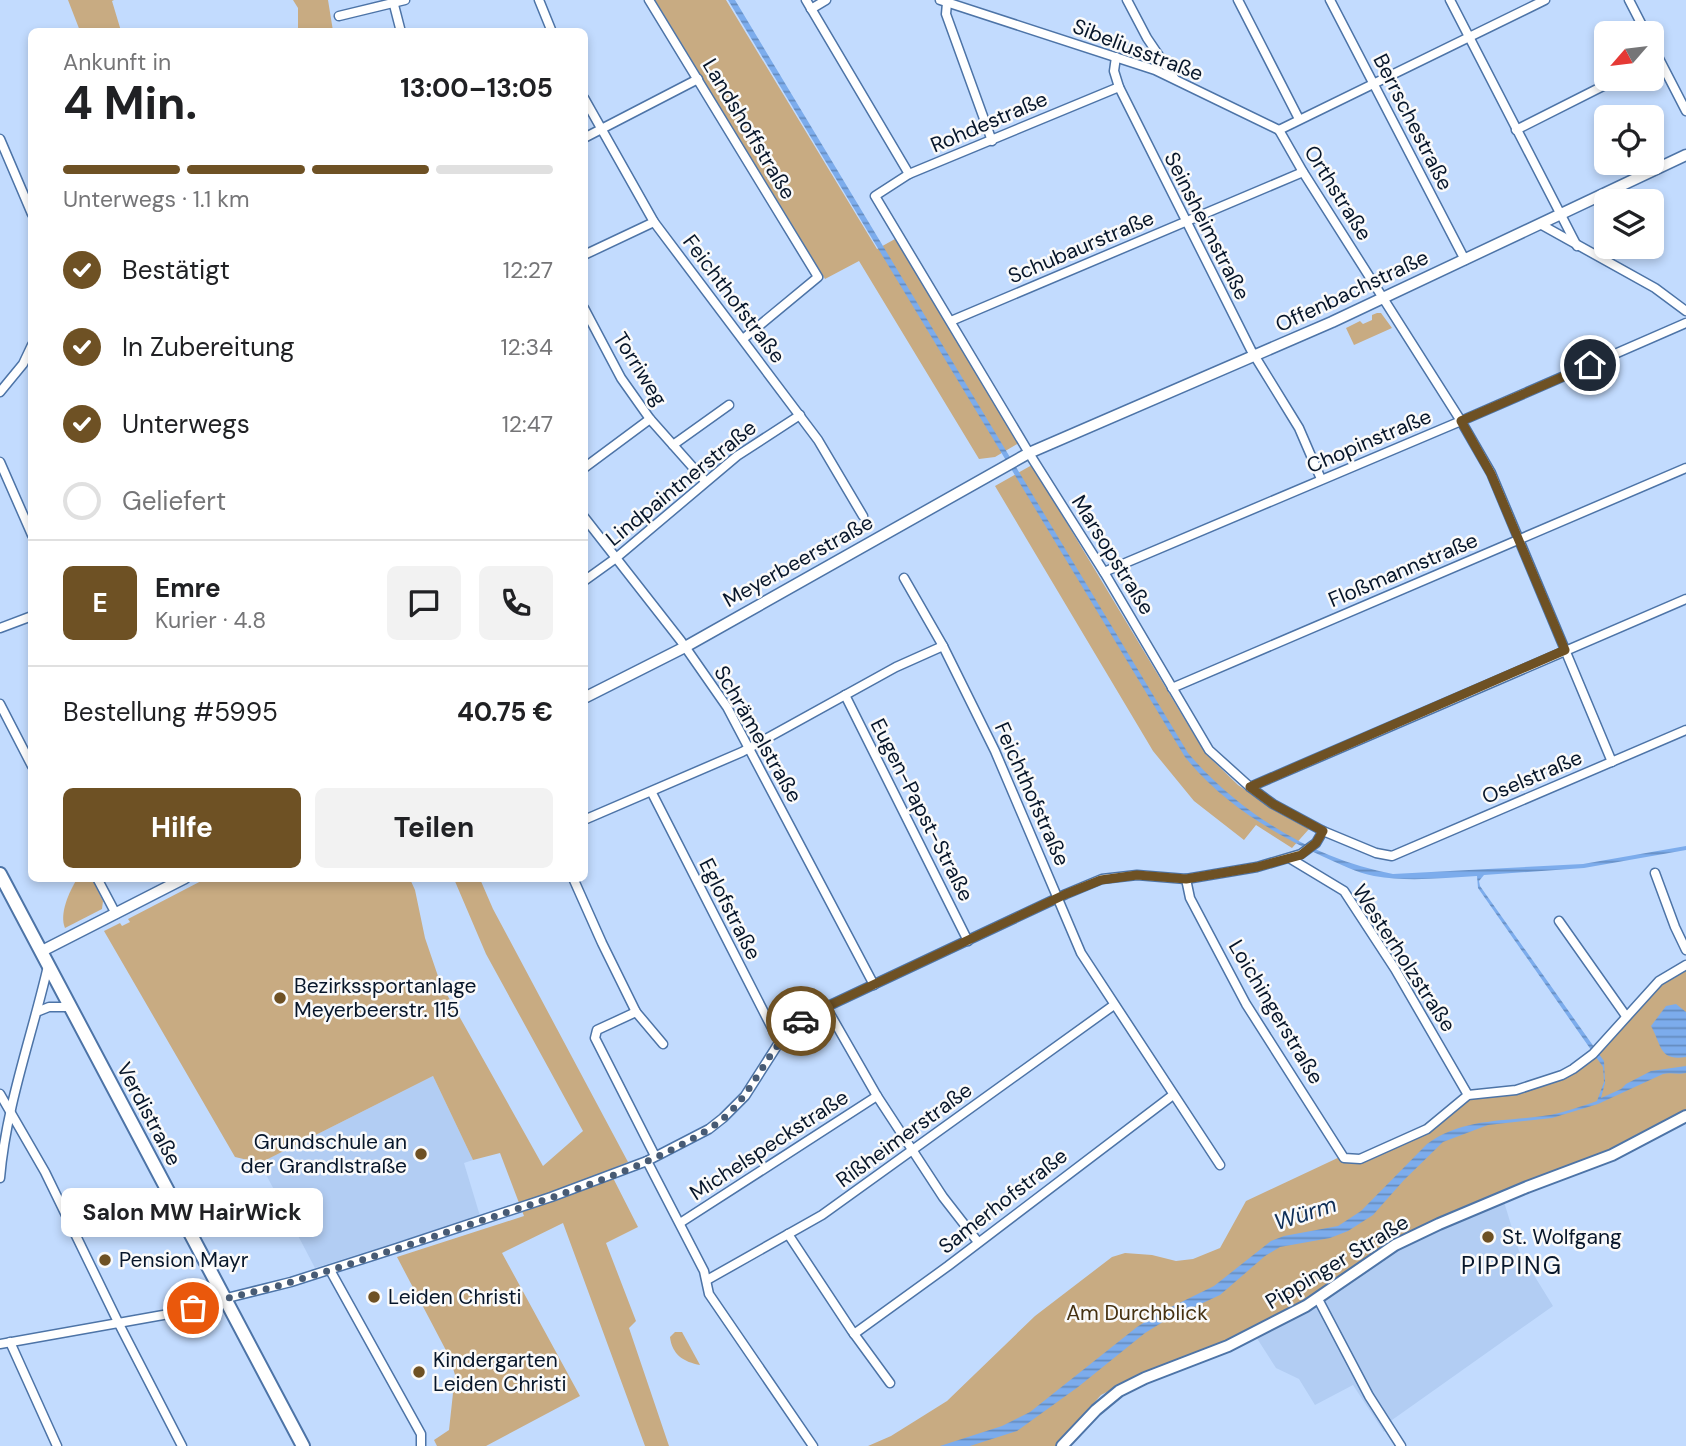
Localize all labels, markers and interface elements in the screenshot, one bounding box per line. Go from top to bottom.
street label: Sibeliusstraße [1069,12,1207,88]
north arrow [1594,21,1664,91]
map controls [1594,21,1664,259]
text: Ankunft in [63,47,171,77]
street label: Berrschestraße [1367,49,1459,195]
street label: Landshoffstraße [696,53,802,205]
text: 13:00–13:05 [400,71,553,105]
text: 4 Min. [63,73,197,133]
street label: Rohdestraße [926,85,1052,159]
button: locate [1594,105,1664,175]
street label: Orthstraße [1298,140,1378,246]
street label: Seinsheimstraße [1158,147,1256,305]
text: Unterwegs · 1.1 km [63,184,249,214]
button: layers [1594,189,1664,259]
street label: Schubaurstraße [1004,204,1158,290]
street label: Feichthofstraße [676,229,792,369]
street label: Offenbachstraße [1271,243,1433,339]
icon: check [63,251,101,289]
text: Bestätigt [122,253,230,287]
text: 12:27 [503,255,553,285]
street label: Torriweg [606,327,674,411]
icon: check [63,328,101,366]
text: In Zubereitung [122,330,295,364]
text: 12:34 [500,332,553,362]
pin [1560,335,1620,395]
icon: home [1571,346,1609,384]
street label: Chopinstraße [1302,402,1436,480]
icon: check [63,405,101,443]
text: Unterwegs [122,407,250,441]
text: 12:47 [502,409,553,439]
street label: Lindpaintnerstraße [600,414,762,552]
text: Geliefert [122,484,226,518]
street label: Marsopstraße [1065,490,1161,620]
street label: Meyerbeerstraße [718,508,878,614]
street label: Floßmannstraße [1324,526,1482,614]
button: chat [387,566,461,640]
button: phone [479,566,553,640]
text: Emre [155,571,221,605]
text: E [92,586,108,620]
text: Kurier · 4.8 [155,605,266,635]
street label: Schrämelstraße [707,660,809,808]
text: Bestellung #5995 [63,695,278,729]
text: 40.75 € [457,695,553,729]
street label: Eugen-Papst-Straße [864,714,980,906]
street label: Feichthofstraße [988,718,1076,870]
street label: Oselstraße [1478,743,1587,811]
button: Hilfe [63,788,301,868]
button: Teilen [315,788,553,868]
street label: Eglofstraße [692,853,768,965]
street label: Westerholzstraße [1346,879,1462,1037]
street label: Loichingerstraße [1222,935,1330,1089]
place label: Bezirkssportanlage Meyerbeerstr. 115 [294,972,477,1024]
courier [766,986,836,1056]
marker: Bezirkssportanlage Meyerbeerstr. 115 [272,990,288,1006]
icon: car [782,1002,820,1040]
street label: Verdistraße [110,1057,188,1171]
street label: Rißheimerstraße [830,1076,978,1194]
street label: Michelspeckstraße [684,1083,854,1207]
place label: Grundschule an der Grandlstraße [241,1128,407,1180]
street label: Samerhofstraße [933,1142,1073,1260]
marker: Grundschule an der Grandlstraße [413,1146,429,1162]
callout: Salon MW HairWick [62,1189,324,1238]
water label: Würm [1270,1189,1340,1237]
text: Salon MW HairWick [83,1197,301,1227]
street label: Pippinger Straße [1260,1208,1414,1316]
place label: St. Wolfgang [1502,1223,1622,1251]
marker: St. Wolfgang [1480,1229,1496,1245]
place label: Pension Mayr [119,1246,249,1274]
district label: PIPPING [1461,1250,1563,1281]
marker: Pension Mayr [97,1252,113,1268]
pin [163,1278,223,1338]
place label: Leiden Christi [388,1283,522,1311]
icon: bag [174,1289,212,1327]
marker: Leiden Christi [366,1289,382,1305]
park label: Am Durchblick [1066,1299,1208,1327]
place label: Kindergarten Leiden Christi [433,1346,567,1398]
marker: Kindergarten Leiden Christi [411,1364,427,1380]

